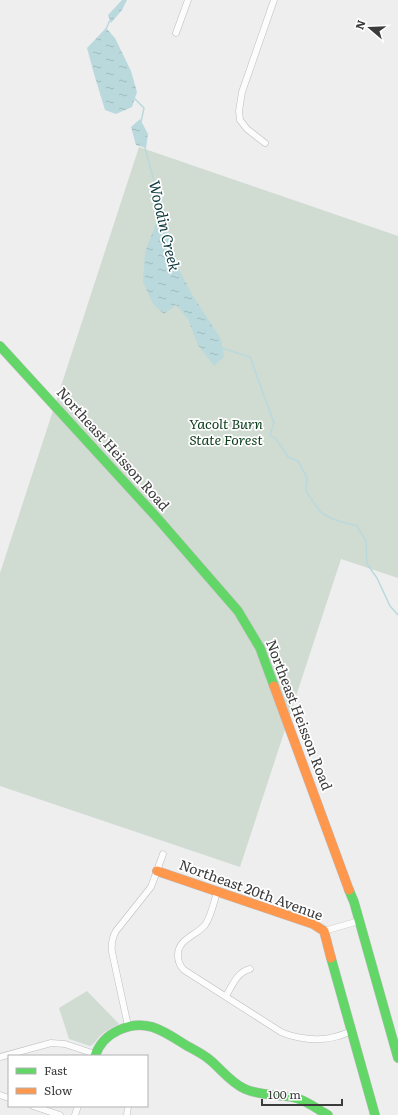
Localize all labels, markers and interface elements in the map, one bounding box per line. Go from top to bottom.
north arrow [350,8,390,48]
text: N [351,17,369,31]
water label: Woodin Creek [144,178,187,274]
street label: Northeast Heisson Road [53,382,175,515]
park label: Yacolt Burn State Forest [189,413,264,449]
street label: Northeast Heisson Road [262,636,338,793]
street label: Northeast 20th Avenue [177,854,326,924]
legend [8,1055,148,1107]
text: Fast [44,1061,68,1079]
text: Slow [44,1081,73,1099]
scale bar [262,1081,342,1107]
text: 100 m [268,1085,301,1103]

